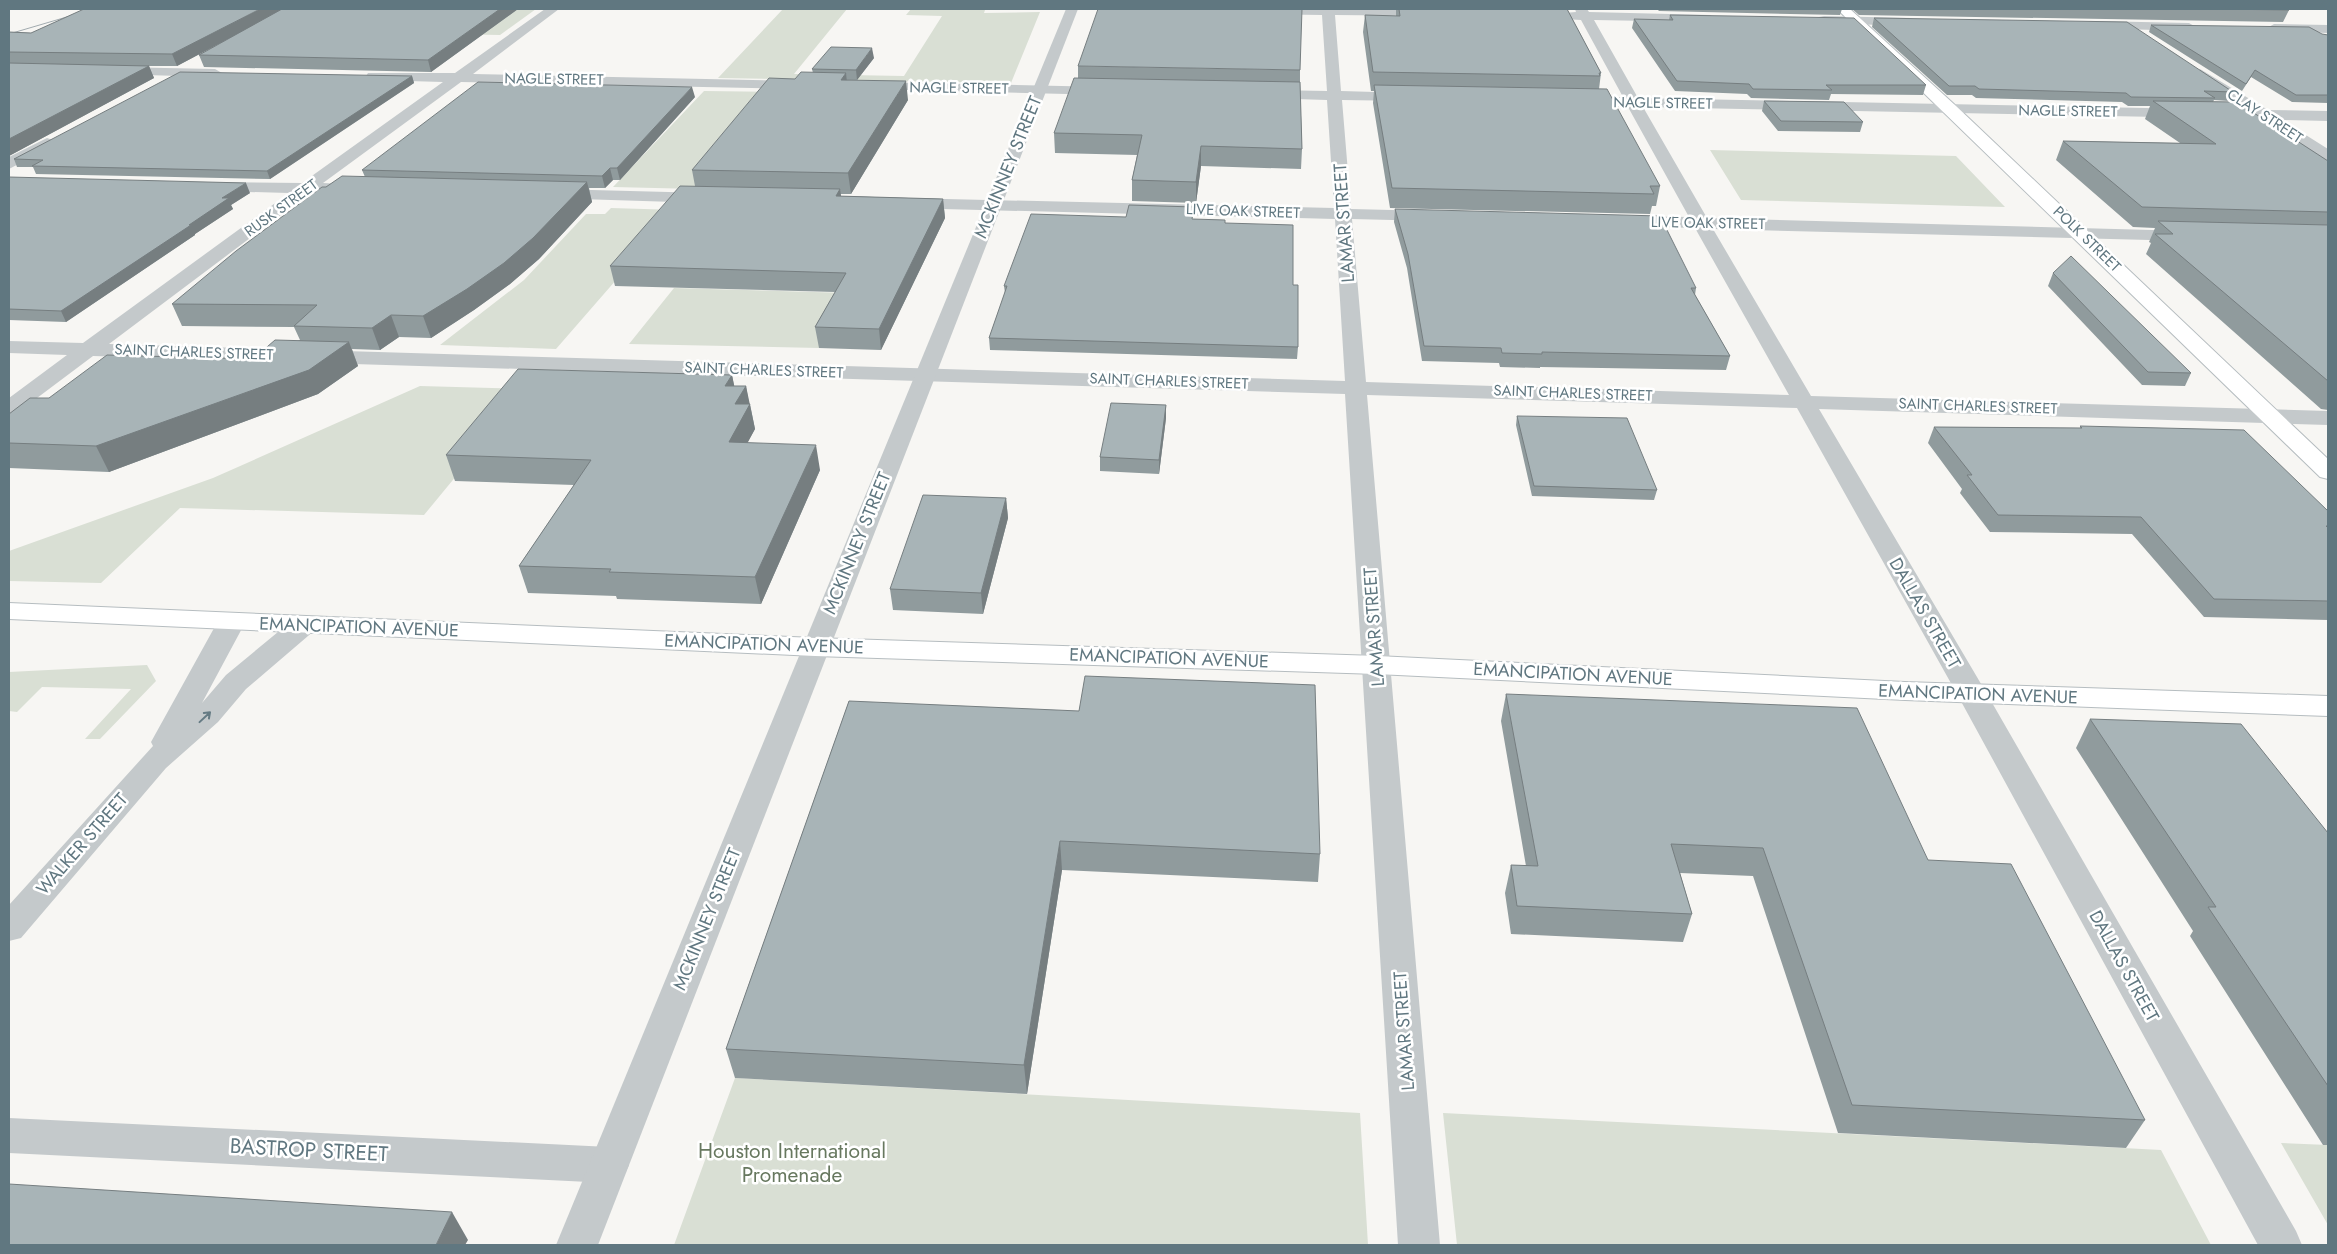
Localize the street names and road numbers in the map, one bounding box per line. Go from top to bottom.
street label: NAGLE STREET [504,67,604,91]
street label: NAGLE STREET [909,76,1009,100]
street label: CLAY STREET [2223,83,2307,149]
street label: MCKINNEY STREET [968,91,1049,242]
street label: NAGLE STREET [1613,91,1713,115]
street label: NAGLE STREET [2018,99,2118,123]
street label: LAMAR STREET [1327,162,1361,283]
street label: RUSK STREET [240,174,322,242]
street label: LIVE OAK STREET [1185,198,1301,224]
street label: POLK STREET [2048,201,2126,277]
street label: LIVE OAK STREET [1651,211,1765,235]
street label: SAINT CHARLES STREET [114,338,274,366]
street label: SAINT CHARLES STREET [684,356,844,384]
street label: SAINT CHARLES STREET [1089,367,1249,395]
street label: SAINT CHARLES STREET [1493,379,1653,407]
street label: SAINT CHARLES STREET [1898,392,2058,420]
street label: MCKINNEY STREET [817,467,898,618]
street label: DALLAS STREET [1883,553,1968,674]
street label: LAMAR STREET [1357,566,1391,687]
street label: EMANCIPATION AVENUE [259,611,459,643]
street label: EMANCIPATION AVENUE [664,628,864,660]
street label: EMANCIPATION AVENUE [1069,642,1269,674]
street label: EMANCIPATION AVENUE [1473,656,1673,692]
street label: EMANCIPATION AVENUE [1878,678,2078,710]
street label: WALKER STREET [30,787,134,901]
street label: MCKINNEY STREET [667,843,748,994]
street label: DALLAS STREET [2083,905,2166,1027]
street label: LAMAR STREET [1387,970,1421,1091]
street label: BASTROP STREET [229,1131,389,1169]

